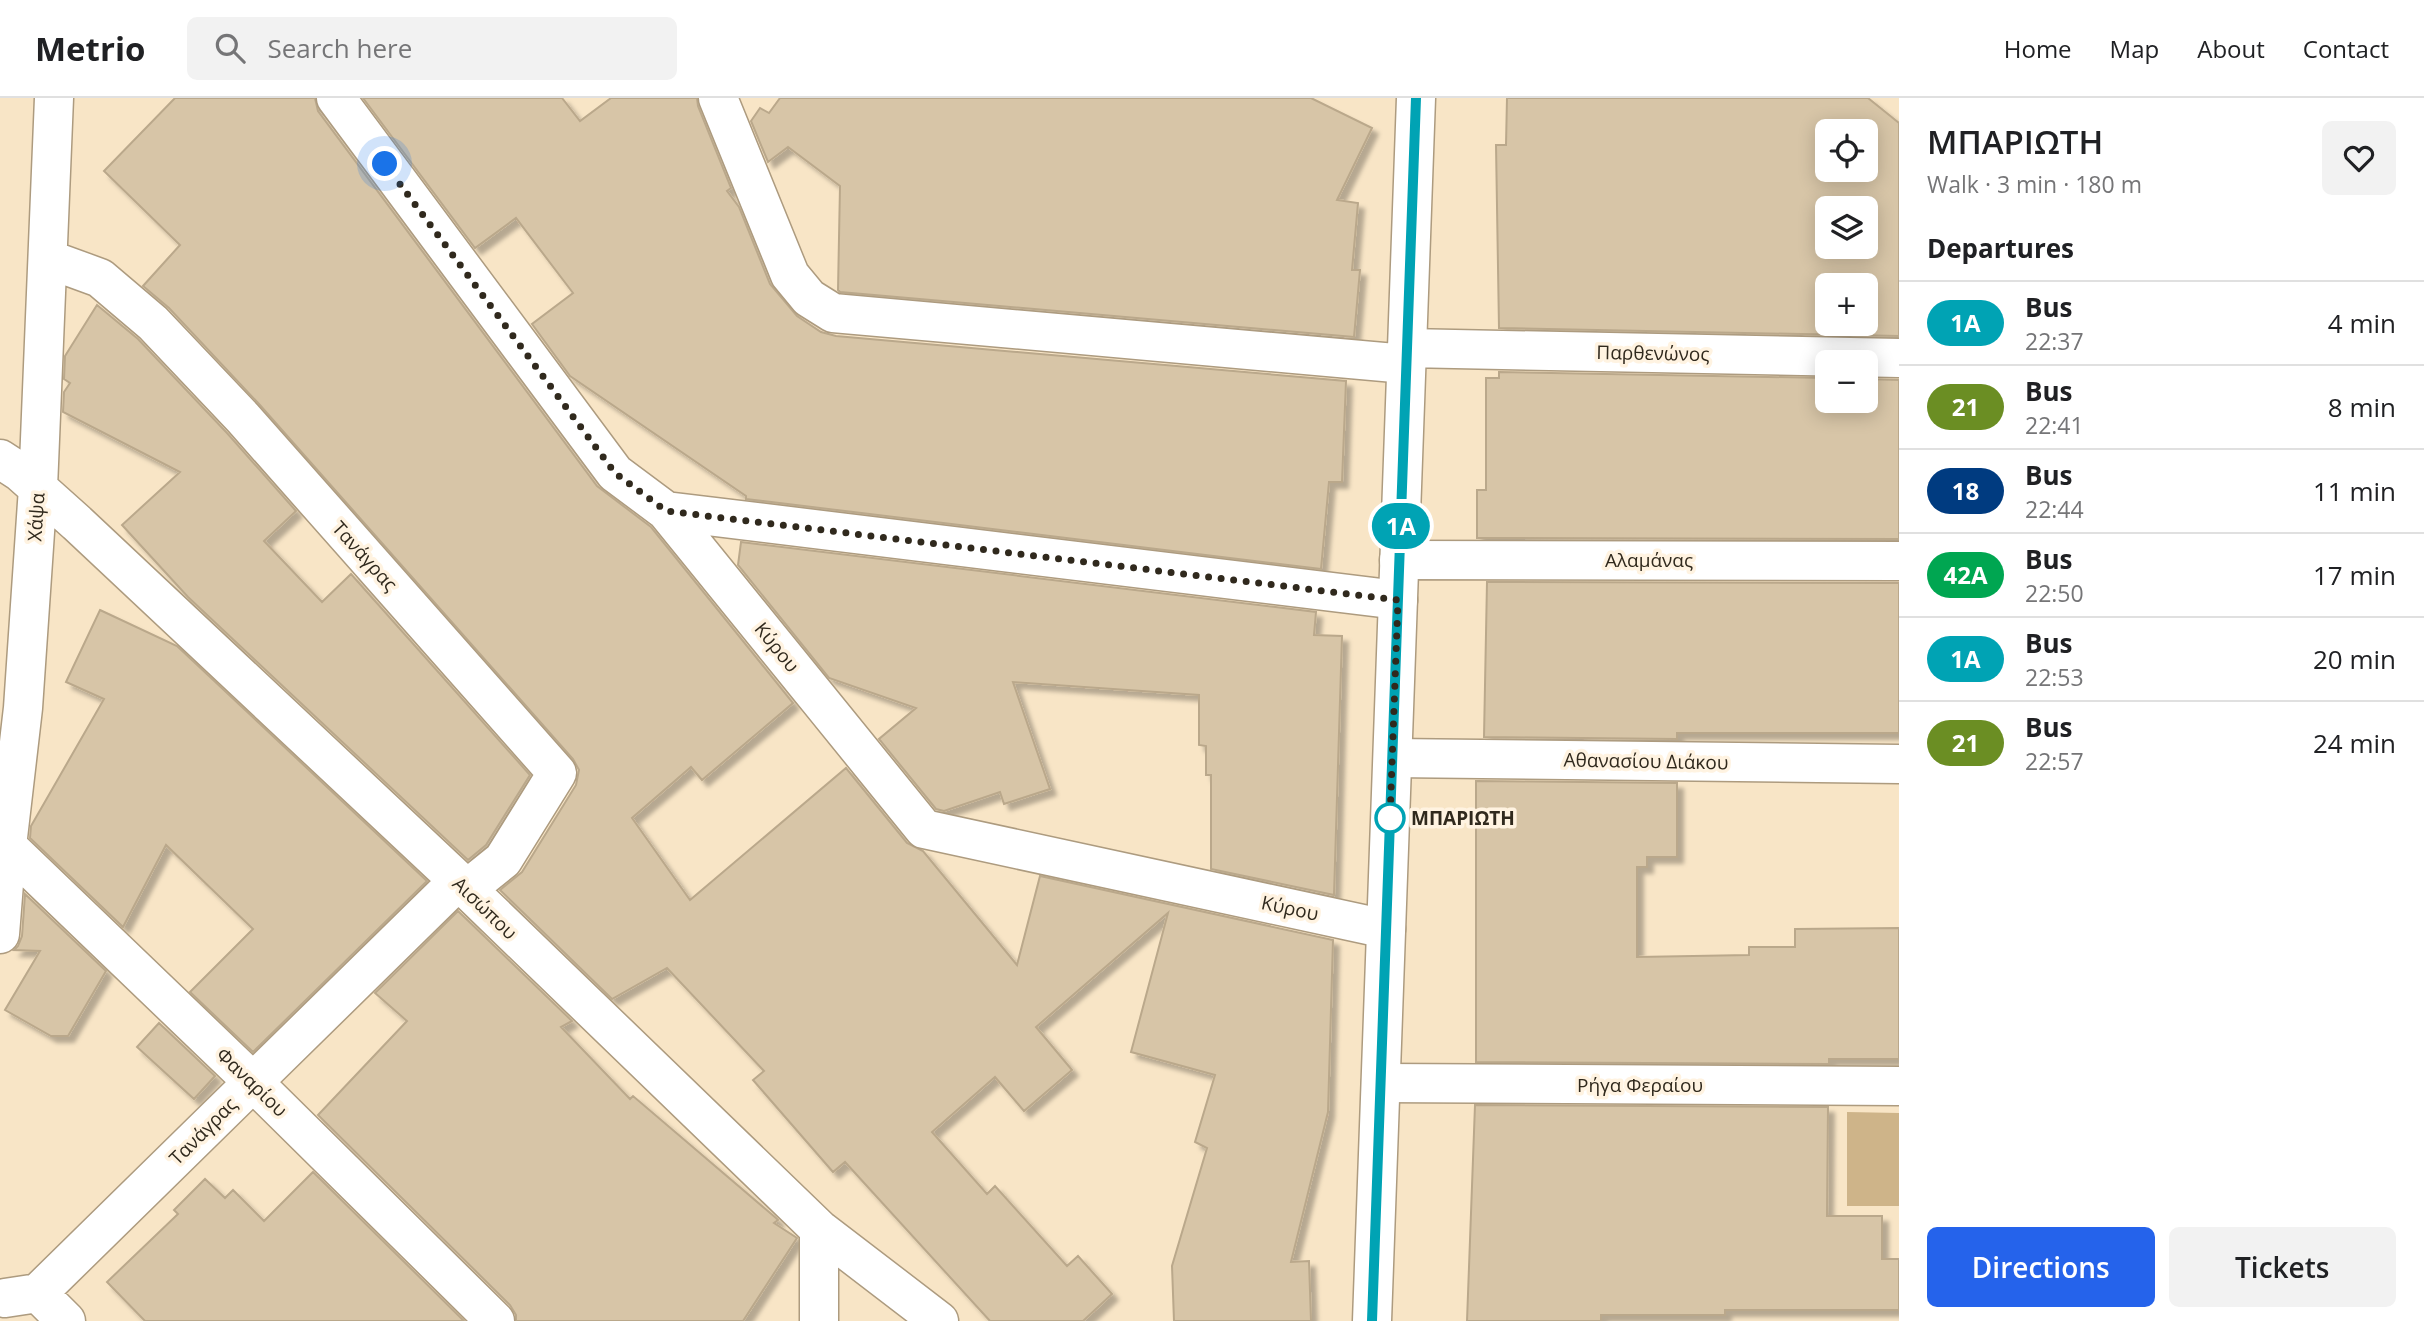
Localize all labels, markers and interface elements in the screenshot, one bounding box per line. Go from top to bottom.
search box [187,17,677,80]
text: Metrio [35,26,145,71]
icon: search [211,29,249,67]
text: Search here [267,30,412,66]
text: Home [2004,32,2072,65]
text: Map [2110,32,2159,65]
text: About [2197,32,2265,65]
text: Contact [2303,32,2389,65]
map controls [1815,119,1878,413]
button: locate [1815,119,1878,182]
text: ΜΠΑΡΙΩΤΗ [1927,119,2103,164]
button: heart [2322,121,2396,195]
your location [367,146,402,181]
text: Walk · 3 min · 180 m [1927,168,2142,200]
button: layers [1815,196,1878,259]
text: Departures [1927,230,2074,266]
button: + [1815,273,1878,336]
text: Bus [2025,289,2072,325]
text: 4 min [2328,305,2396,341]
text: 1Α [1950,306,1981,339]
text: 22:37 [2025,325,2084,357]
street label: Παρθενώνος [1596,339,1710,367]
button: − [1815,350,1878,413]
text: Bus [2025,373,2072,409]
text: 8 min [2328,389,2396,425]
text: 21 [1952,390,1979,423]
text: 22:41 [2025,409,2084,441]
text: Bus [2025,457,2072,493]
text: 11 min [2313,473,2396,509]
text: 18 [1952,474,1979,507]
street label: Χάψα [21,492,51,542]
text: 22:44 [2025,493,2084,525]
line badge: 1Α [1370,503,1432,549]
text: 1Α [1386,509,1416,542]
street label: Τανάγρας [327,515,403,597]
text: Bus [2025,541,2072,577]
street label: Αλαμάνας [1605,547,1693,573]
text: 17 min [2313,557,2396,593]
text: 42Α [1943,558,1988,591]
text: 22:50 [2025,577,2084,609]
street label: Κύρου [749,616,805,678]
text: Bus [2025,625,2072,661]
text: 20 min [2313,641,2396,677]
text: 1Α [1950,642,1981,675]
text: 22:53 [2025,661,2084,693]
text: Bus [2025,709,2072,745]
text: 24 min [2313,725,2396,761]
text: 21 [1952,726,1979,759]
text: 22:57 [2025,745,2084,777]
street label: Αθανασίου Διάκου [1563,747,1729,775]
marker: ΜΠΑΡΙΩΤΗ [1375,803,1405,833]
place label: ΜΠΑΡΙΩΤΗ [1411,805,1515,831]
street label: Αισώπου [447,871,523,945]
street label: Κύρου [1259,889,1321,927]
street label: Φαναρίου [211,1042,293,1122]
street label: Ρήγα Φεραίου [1577,1072,1703,1098]
street label: Τανάγρας [163,1091,243,1171]
button: Directions [1927,1227,2155,1307]
button: Tickets [2169,1227,2396,1307]

